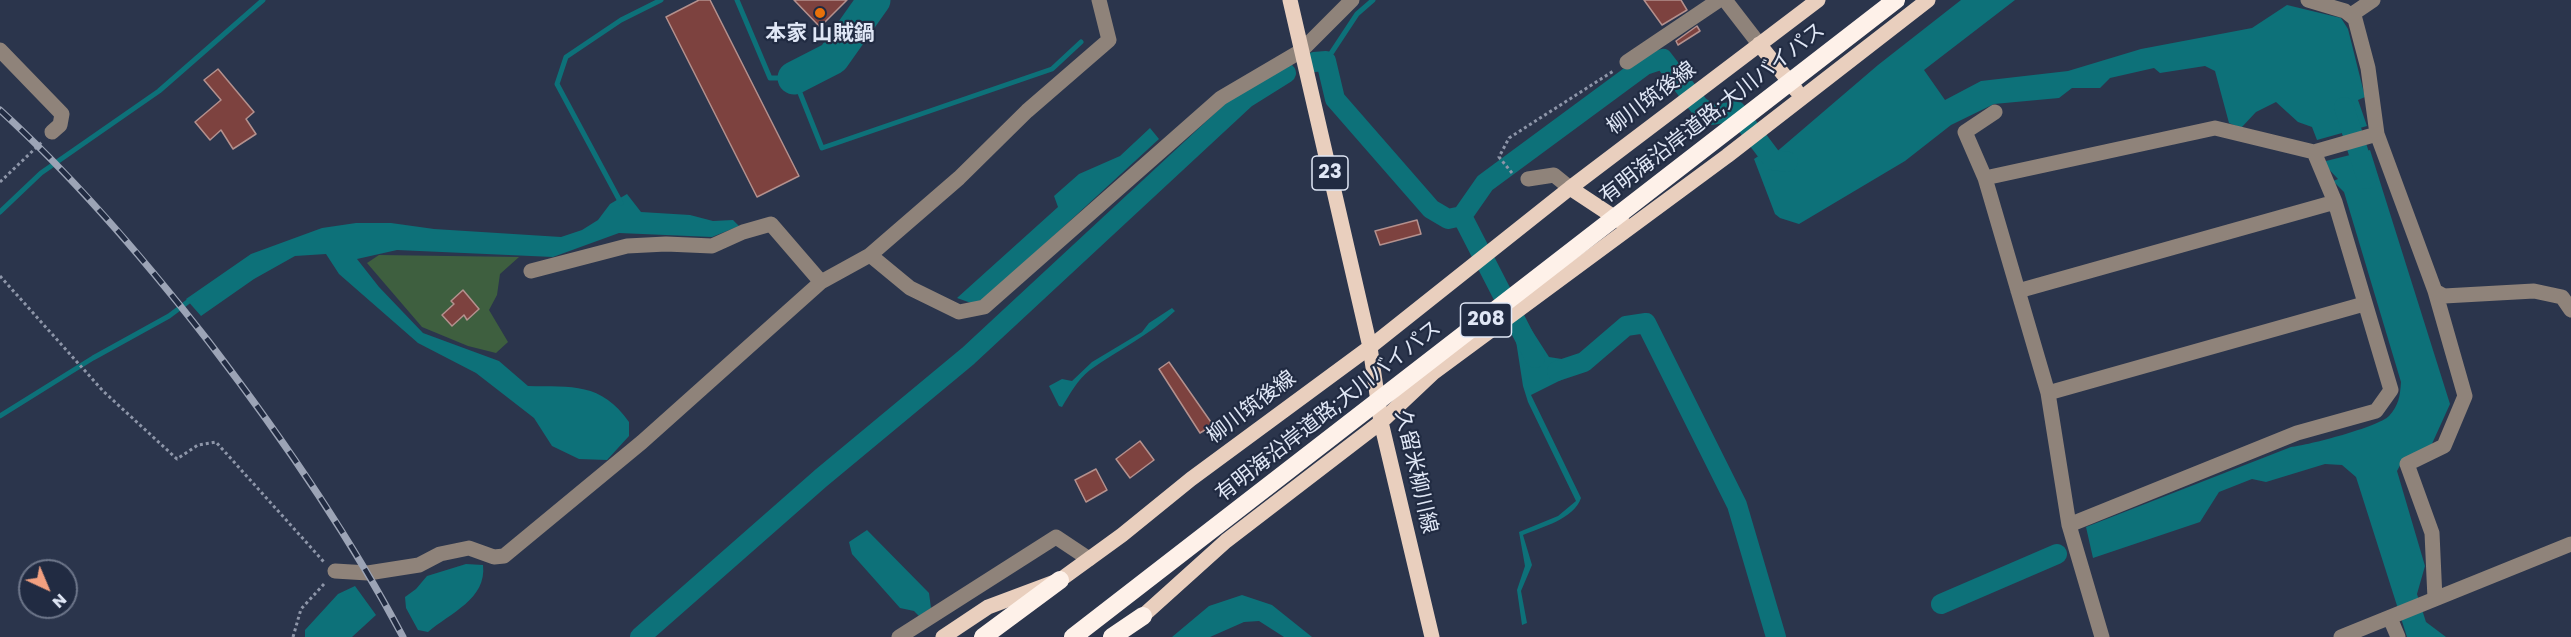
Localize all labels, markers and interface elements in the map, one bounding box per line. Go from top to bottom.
marker: 本家 山賊鍋 [813,6,827,20]
street label: 有明海沿岸道路;大川バイパス [1595,18,1831,210]
place label: 本家 山賊鍋 [765,22,875,48]
street label: 柳川筑後線 [1602,57,1702,141]
road number: 23 [1312,156,1348,190]
road number: 208 [1460,303,1512,337]
street label: 有明海沿岸道路;大川バイパス [1211,316,1447,508]
street label: 柳川筑後線 [1202,366,1302,450]
street label: 久留米柳川線 [1389,408,1441,536]
north arrow [18,559,78,619]
text: N [47,588,72,613]

